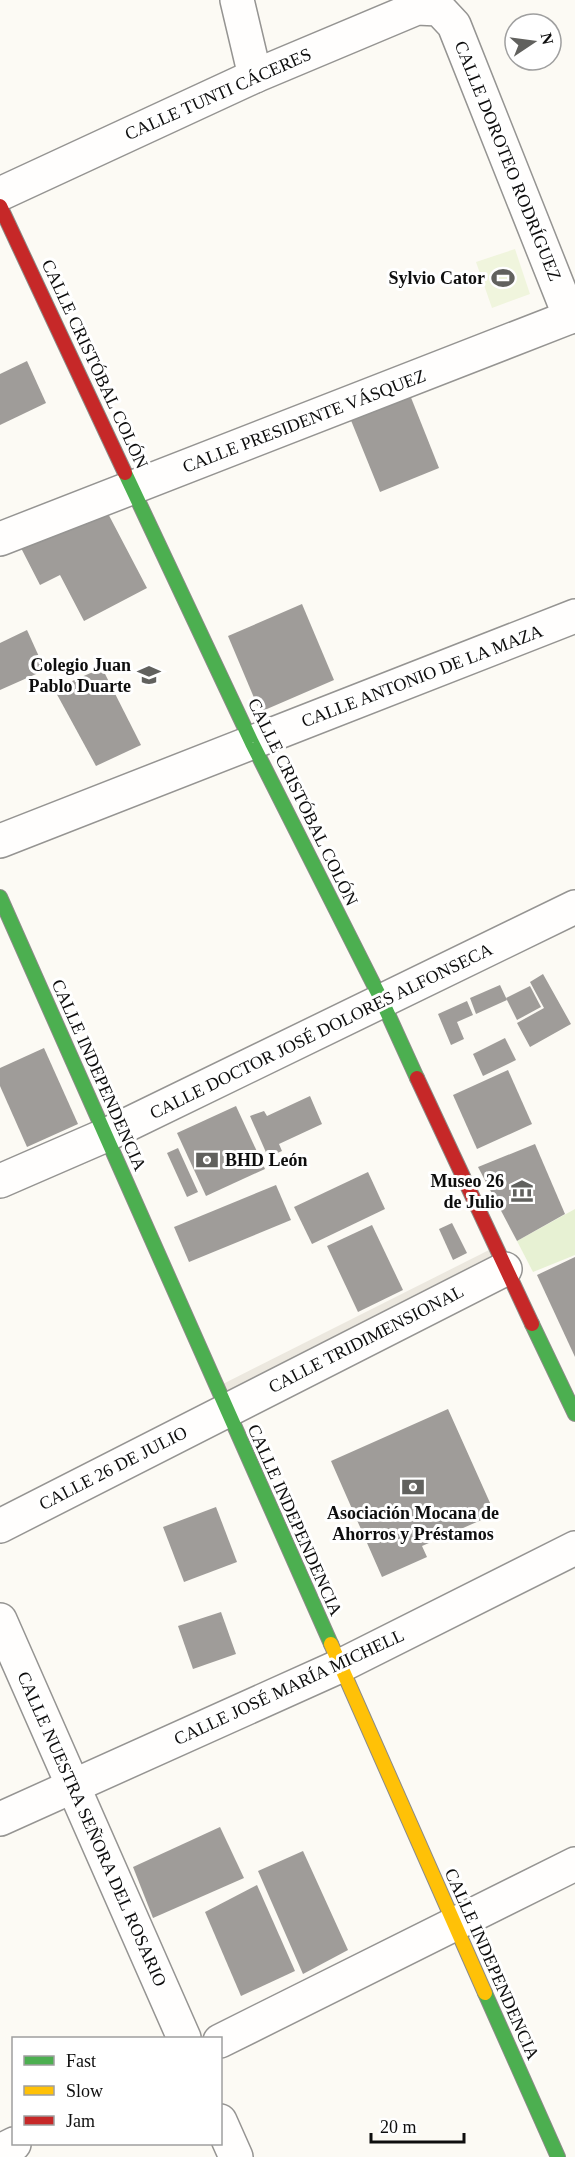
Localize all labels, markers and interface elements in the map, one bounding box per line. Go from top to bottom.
north arrow [503,12,563,72]
text: N [538,31,557,47]
street label: CALLE DOROTEO RODRÍGUEZ [451,38,566,284]
street label: CALLE TUNTI CÁCERES [121,43,314,144]
street label: CALLE CRISTÓBAL COLÓN [38,256,153,472]
sports icon: Sylvio Cator [490,265,516,291]
place label: Sylvio Cator [389,268,485,288]
street label: CALLE PRESIDENTE VÁSQUEZ [179,364,428,477]
street label: CALLE ANTONIO DE LA MAZA [299,621,545,731]
place label: Colegio Juan Pablo Duarte [29,655,131,696]
school or university icon: Colegio Juan Pablo Duarte [136,662,162,688]
street label: CALLE CRISTÓBAL COLÓN [244,695,363,909]
street label: CALLE DOCTOR JOSÉ DOLORES ALFONSECA [146,938,496,1123]
street label: CALLE INDEPENDENCIA [48,976,150,1174]
bank icon: BHD León [194,1147,220,1173]
place label: BHD León [225,1150,308,1170]
place label: Museo 26 de Julio [431,1171,504,1212]
museum icon: Museo 26 de Julio [509,1178,535,1204]
street label: CALLE TRIDIMENSIONAL [265,1281,467,1397]
street label: CALLE INDEPENDENCIA [244,1421,346,1619]
street label: CALLE 26 DE JULIO [36,1422,190,1514]
bank icon: Asociación Mocana de Ahorros y Préstamos [400,1474,426,1500]
place label: Asociación Mocana de Ahorros y Préstamos [327,1503,499,1544]
street label: CALLE JOSÉ MARÍA MICHELL [170,1624,407,1749]
street label: CALLE NUESTRA SEÑORA DEL ROSARIO [13,1668,172,1989]
street label: CALLE INDEPENDENCIA [441,1865,543,2063]
legend [12,2037,222,2145]
text: Fast [66,2051,96,2071]
text: Slow [66,2081,103,2101]
scale bar [371,2106,464,2144]
text: Jam [66,2111,95,2131]
text: 20 m [380,2117,417,2137]

